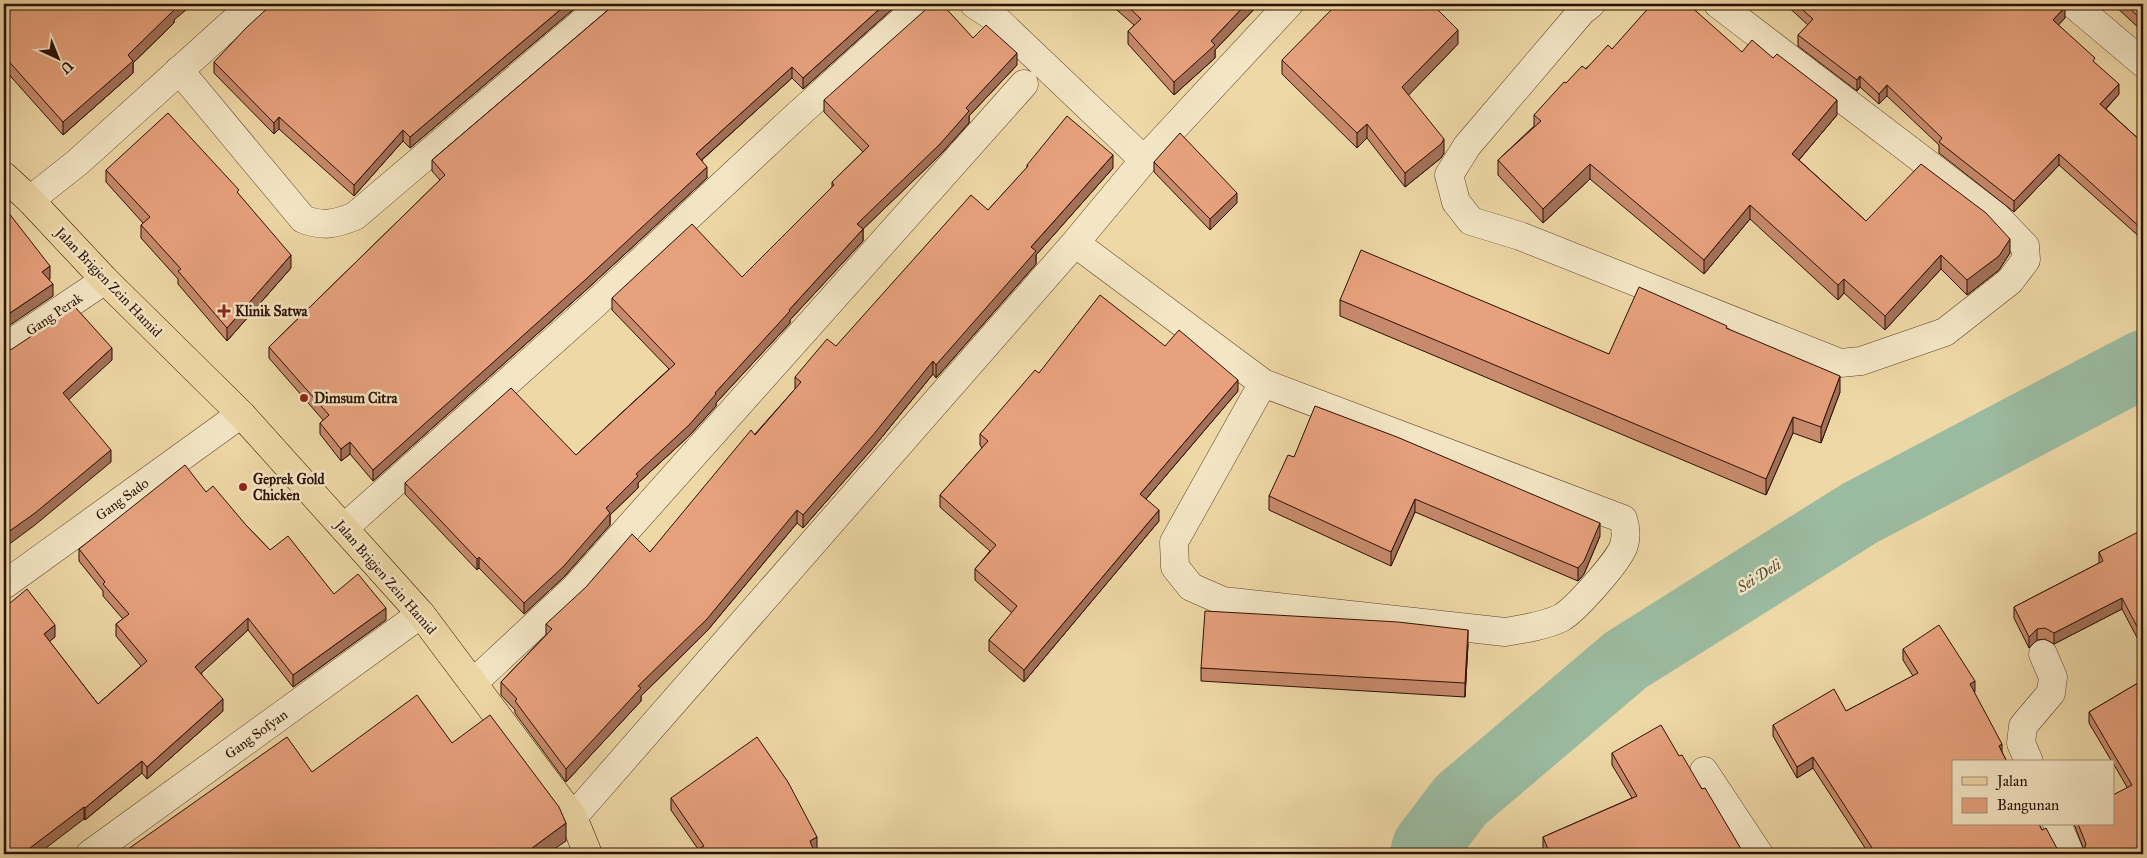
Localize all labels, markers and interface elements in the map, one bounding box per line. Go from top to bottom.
north arrow [32,32,82,82]
text: U [56,57,77,78]
street label: Jalan Brigjen Zein Hamid [50,223,165,341]
street label: Gang Perak [23,289,86,339]
place label: Klinik Satwa [235,303,309,320]
marker: Klinik Satwa [217,304,231,318]
place label: Dimsum Citra [314,390,399,407]
marker: Dimsum Citra [298,392,310,404]
place label: Geprek Gold Chicken [253,471,326,504]
street label: Gang Sado [92,474,152,524]
marker: Geprek Gold Chicken [237,481,249,493]
street label: Jalan Brigjen Zein Hamid [329,515,440,639]
water label: Sei Deli [1733,555,1785,597]
street label: Gang Sofyan [222,706,291,763]
legend [1952,760,2114,826]
text: Jalan [1995,772,2028,791]
text: Bangunan [1997,796,2059,814]

